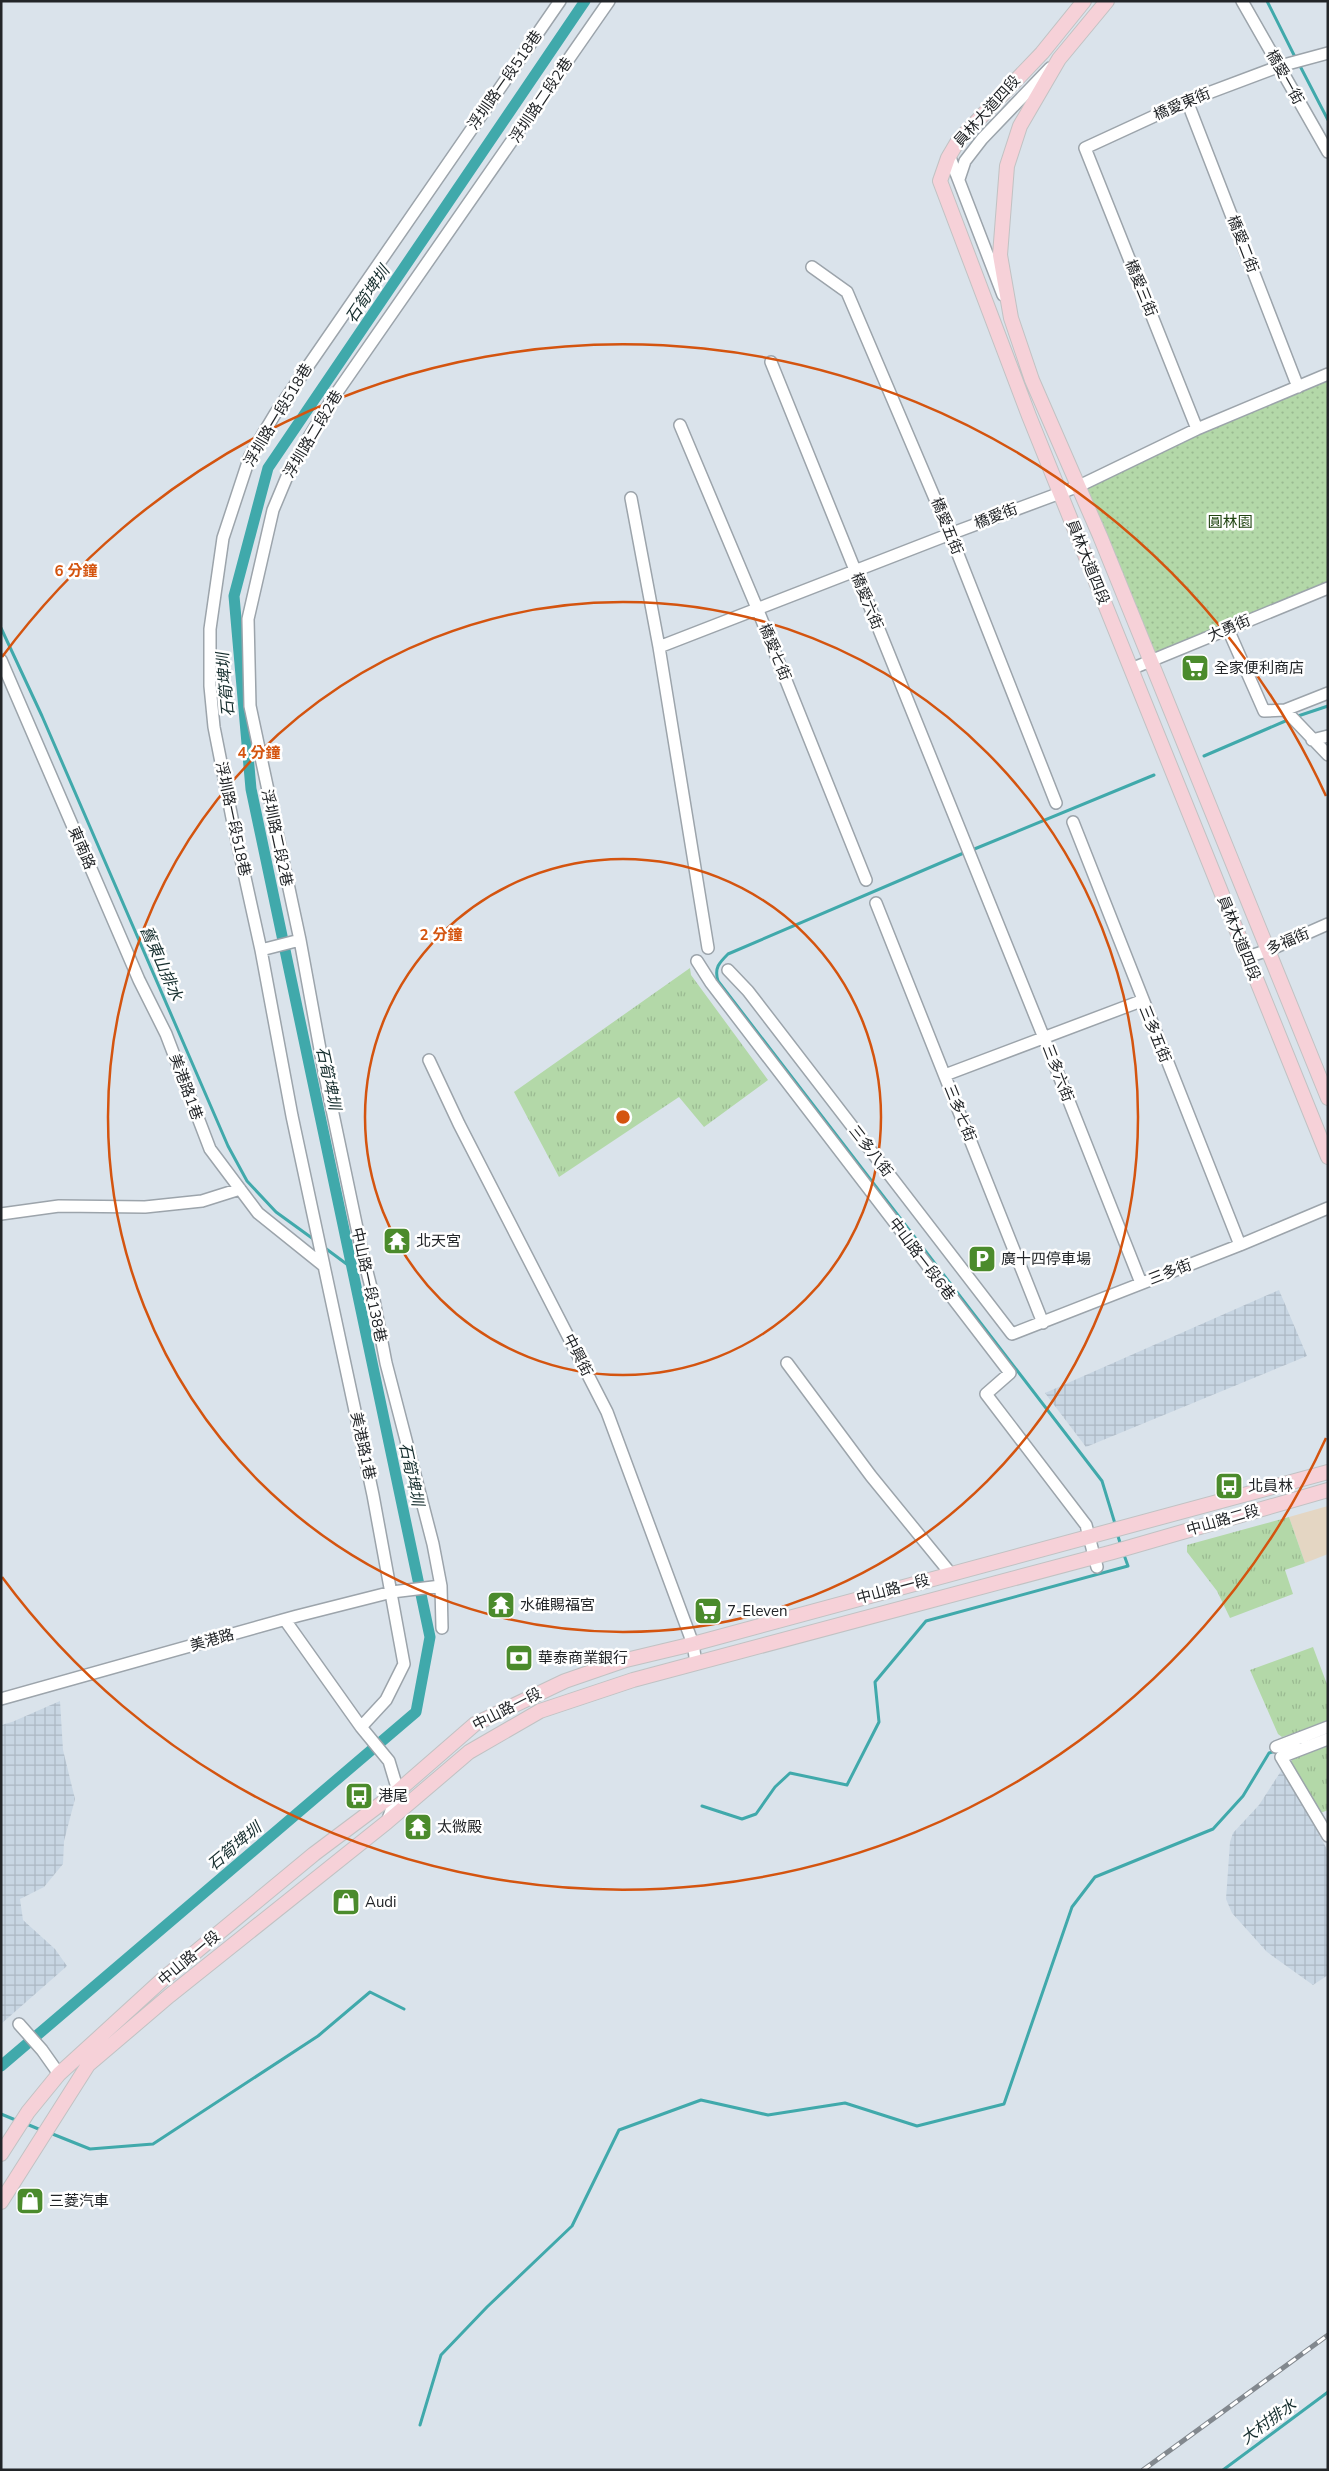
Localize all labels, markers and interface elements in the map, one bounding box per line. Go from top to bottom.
street label: 浮圳路一段518巷 [463,26,547,134]
street label: 橋愛一街 [1262,46,1308,108]
street label: 浮圳路二段2巷 [505,53,577,147]
street label: 員林大道四段 [949,71,1025,151]
street label: 橋愛東街 [1150,83,1214,125]
street label: 橋愛二街 [1223,212,1263,276]
street label: 橋愛三街 [1120,256,1162,320]
water label: 石筍埤圳 [341,260,396,327]
street label: 浮圳路一段518巷 [239,360,317,470]
street label: 浮圳路二段2巷 [279,386,347,482]
street label: 橋愛五街 [926,494,968,558]
street label: 橋愛街 [971,499,1021,533]
park label: 圓林園 [1207,512,1253,532]
street label: 員林大道四段 [1062,517,1114,607]
text: 6 分鐘 [54,561,98,581]
street label: 橋愛六街 [846,569,888,633]
street label: 大勇街 [1204,610,1254,646]
street label: 橋愛七街 [754,620,796,684]
water label: 石筍埤圳 [212,650,240,718]
supermarket icon: 全家便利商店 [1180,653,1210,683]
place label: 全家便利商店 [1214,658,1304,678]
text: 4 分鐘 [237,743,281,763]
street label: 浮圳路一段518巷 [211,760,255,878]
street label: 浮圳路二段2巷 [257,787,297,889]
street label: 東南路 [64,823,100,873]
street label: 員林大道四段 [1213,893,1265,983]
water label: 舊東山排水 [135,922,188,1005]
street label: 多福街 [1263,923,1313,959]
text: 2 分鐘 [419,925,463,945]
street label: 三多五街 [1134,1002,1176,1066]
street label: 三多六街 [1038,1041,1078,1105]
water label: 石筍埤圳 [311,1045,346,1114]
street label: 美港路1巷 [165,1051,207,1123]
street label: 三多七街 [939,1081,981,1145]
centre of rings [614,1108,632,1126]
street label: 三多八街 [845,1121,897,1181]
street label: 中山路一段6巷 [884,1213,960,1305]
street label: 中山路一段138巷 [347,1226,391,1344]
temple icon: 北天宮 [382,1226,412,1256]
place label: 北天宮 [416,1231,461,1251]
parking icon: 廣十四停車場 [967,1244,997,1274]
place label: 廣十四停車場 [1001,1249,1091,1269]
street label: 三多街 [1145,1255,1195,1289]
street label: 中興街 [559,1330,597,1380]
street label: 美港路1巷 [346,1410,380,1482]
water label: 石筍埤圳 [394,1441,429,1510]
bus stop icon: 北員林 [1214,1471,1244,1501]
place label: 北員林 [1248,1476,1293,1496]
street label: 中山路二段 [1184,1500,1262,1540]
street label: 中山路一段 [854,1570,932,1608]
temple icon: 水碓賜福宮 [486,1590,516,1620]
place label: 水碓賜福宮 [520,1595,595,1615]
supermarket icon: 7-Eleven [693,1596,723,1626]
place label: 7-Eleven [727,1601,787,1621]
street label: 美港路 [188,1624,236,1656]
bank icon: 華泰商業銀行 [504,1643,534,1673]
place label: 華泰商業銀行 [538,1648,628,1668]
street label: 中山路一段 [469,1683,545,1735]
bus stop icon: 港尾 [344,1781,374,1811]
place label: 港尾 [378,1786,408,1806]
temple icon: 太微殿 [403,1812,433,1842]
water label: 石筍埤圳 [203,1816,268,1876]
place label: 太微殿 [437,1817,482,1837]
shop icon: Audi [331,1887,361,1917]
place label: Audi [365,1892,397,1912]
street label: 中山路一段 [154,1926,224,1990]
shop icon: 三菱汽車 [15,2186,45,2216]
place label: 三菱汽車 [49,2191,109,2211]
water label: 大村排水 [1236,2394,1302,2450]

